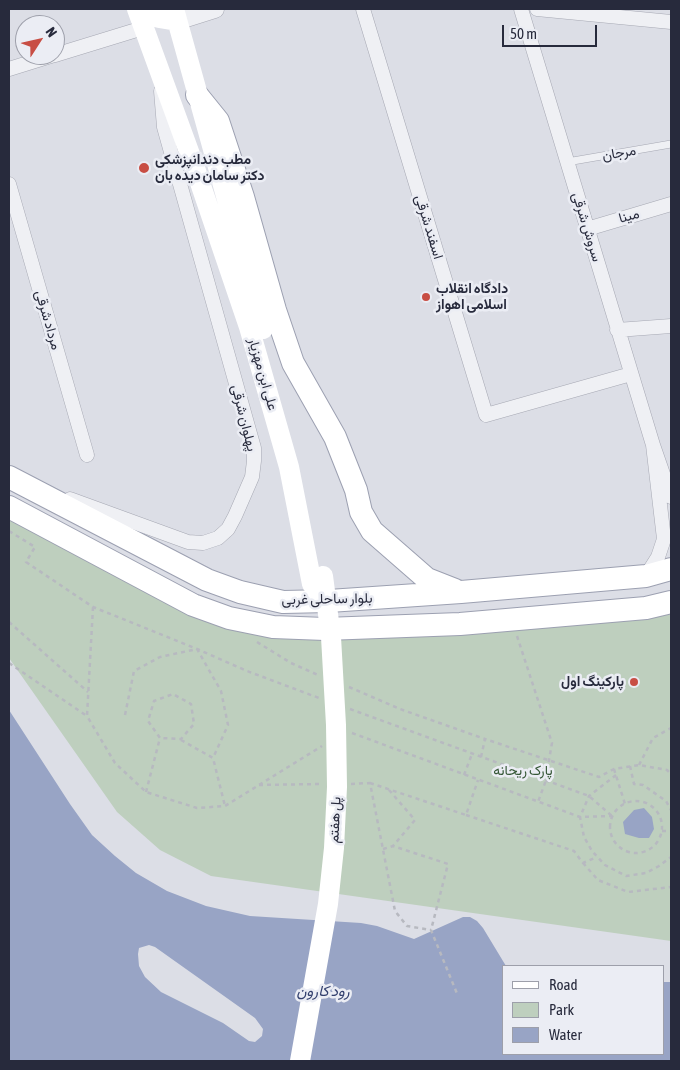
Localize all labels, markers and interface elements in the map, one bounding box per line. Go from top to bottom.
north arrow [15,15,65,65]
scale bar [505,15,600,47]
text: N [43,24,60,40]
text: 50 m [510,25,537,42]
street label: مرجان [601,142,637,164]
place label: مطب دندانپزشکی دکتر سامان دیده بان [155,152,264,184]
marker: مطب دندانپزشکی دکتر سامان دیده بان [137,161,151,175]
street label: سروش شرقی [568,190,606,264]
street label: اسفند شرقی [411,193,447,261]
street label: مینا [617,205,641,227]
place label: دادگاه انقلاب اسلامی اهواز [436,281,508,314]
street label: مرداد شرقی [31,288,65,352]
marker: دادگاه انقلاب اسلامی اهواز [420,291,432,303]
street label: علی ابن مهزیار [245,336,281,412]
street label: پهلوان شرقی [228,383,260,453]
street label: بلوار ساحلی غربی [281,590,373,608]
place label: پارکینگ اول [561,674,624,690]
marker: پارکینگ اول [628,676,640,688]
park label: پارک ریحانه [493,763,553,779]
street label: پل هفتم [325,796,345,844]
legend [502,965,665,1055]
text: Road [549,976,578,993]
water label: رود کارون [296,982,350,1000]
text: Park [549,1001,574,1018]
text: Water [549,1026,582,1043]

